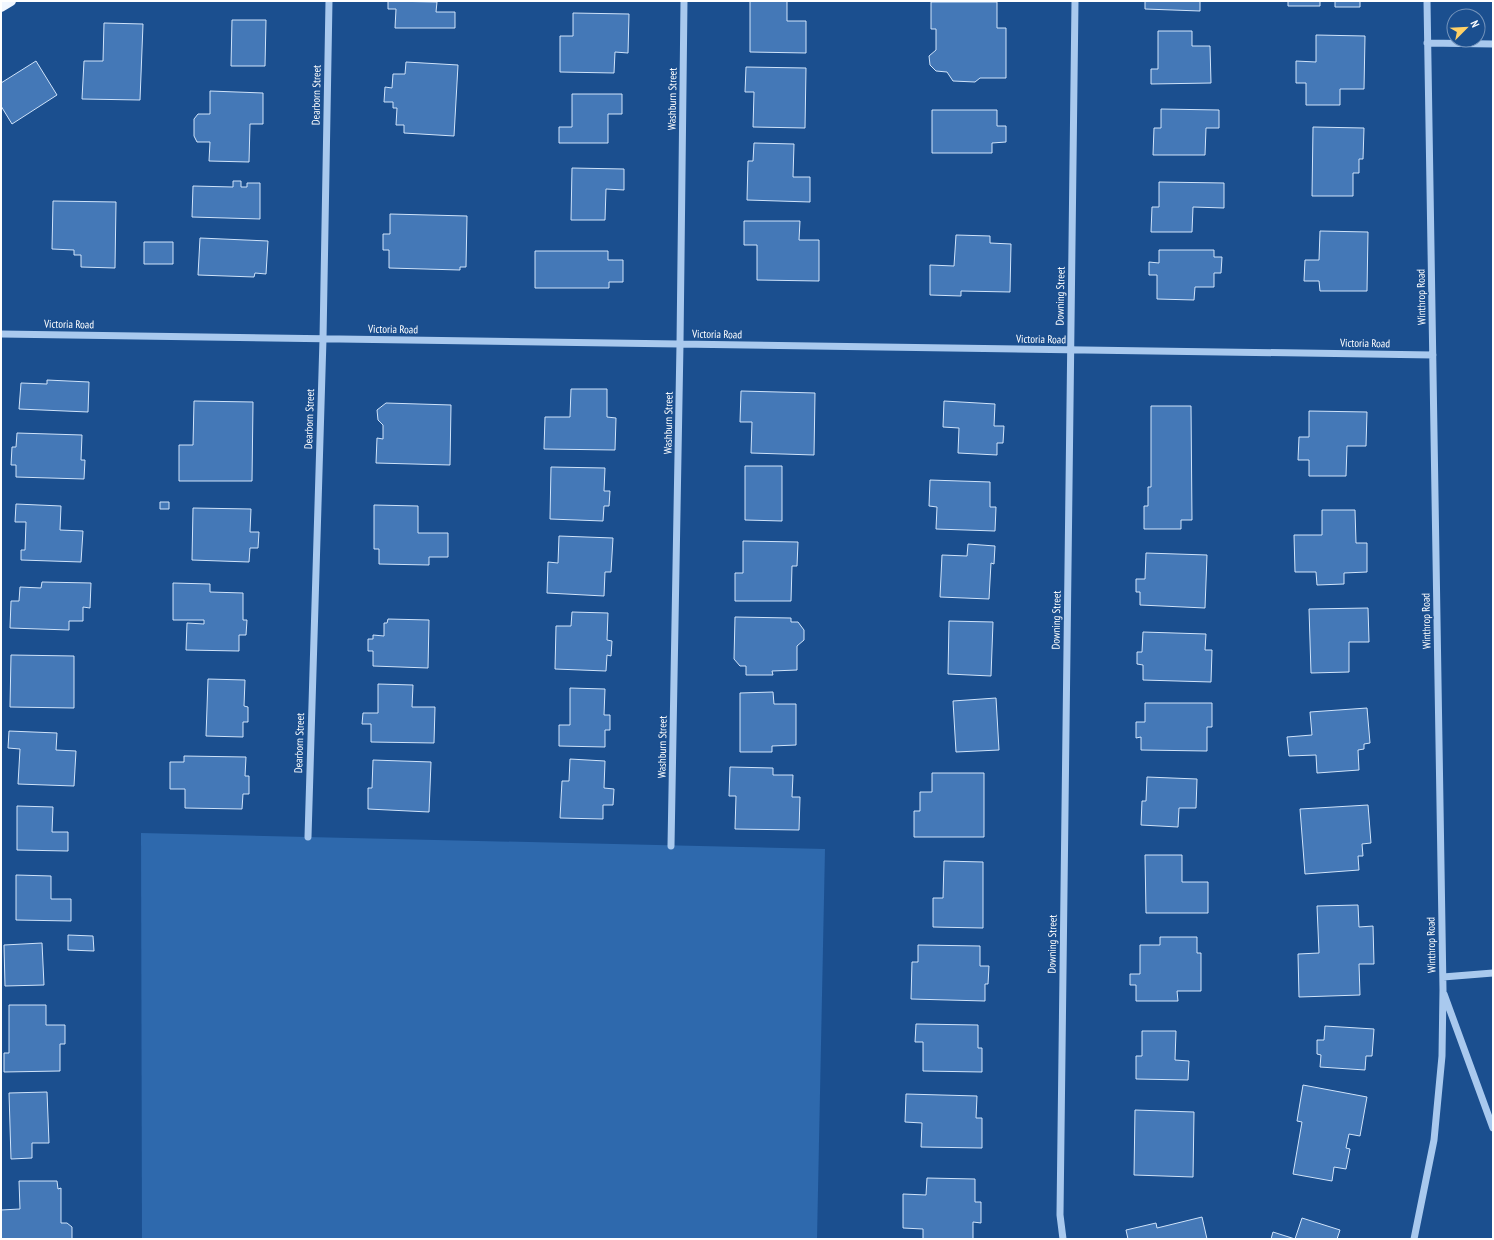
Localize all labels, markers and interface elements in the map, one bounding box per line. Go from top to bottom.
north arrow [1446,8,1486,48]
text: N [1468,18,1483,30]
street label: Dearborn Street [308,65,324,125]
street label: Washburn Street [664,68,680,130]
street label: Downing Street [1052,266,1068,326]
street label: Winthrop Road [1414,269,1428,325]
street label: Victoria Road [43,317,94,331]
street label: Victoria Road [367,322,418,336]
street label: Victoria Road [691,327,742,341]
street label: Victoria Road [1015,332,1066,346]
street label: Victoria Road [1339,336,1390,350]
street label: Dearborn Street [301,389,317,449]
street label: Washburn Street [660,392,676,454]
street label: Downing Street [1048,590,1064,650]
street label: Winthrop Road [1419,593,1433,649]
street label: Dearborn Street [291,713,307,773]
street label: Washburn Street [654,716,670,778]
street label: Downing Street [1044,914,1060,974]
street label: Winthrop Road [1424,917,1438,973]

